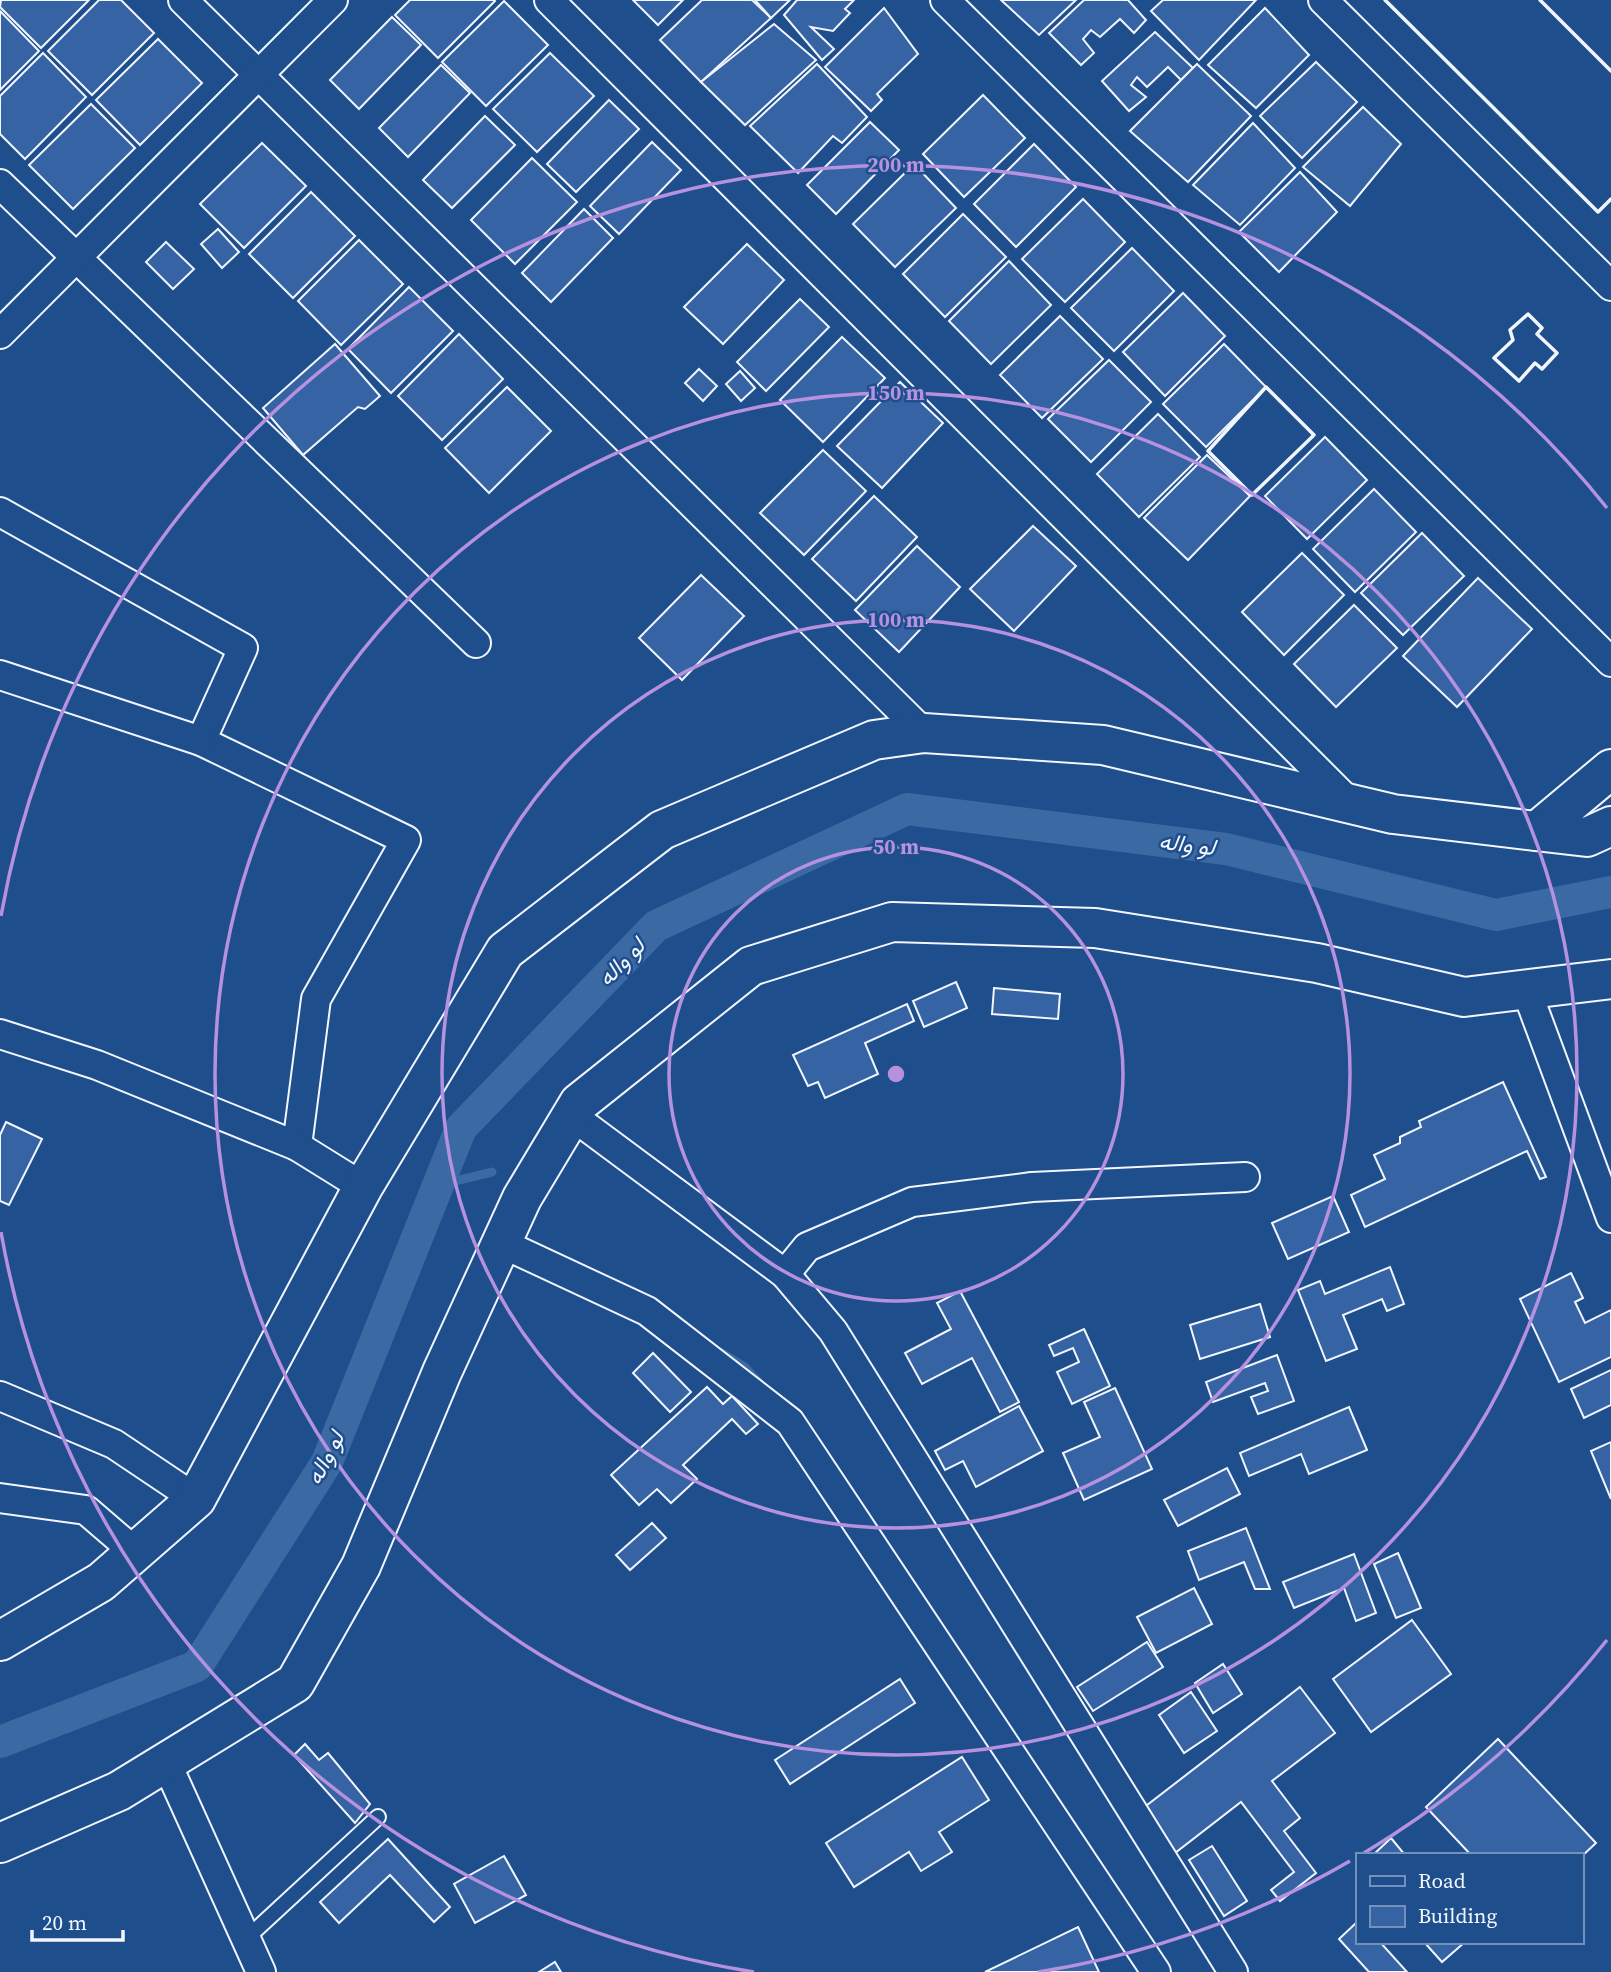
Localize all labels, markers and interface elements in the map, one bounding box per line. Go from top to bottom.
text: 200 m [867,150,925,179]
text: 150 m [867,378,925,407]
text: 100 m [867,605,925,634]
water label: لو واله [1157,825,1219,864]
text: 50 m [873,832,919,861]
water label: لو واله [590,929,654,993]
centre of rings [884,1062,908,1086]
water label: لو واله [298,1424,353,1490]
legend [1356,1853,1583,1944]
text: Road [1418,1866,1466,1895]
scale bar [32,1898,122,1942]
text: Building [1418,1901,1497,1930]
text: 20 m [42,1908,87,1937]

